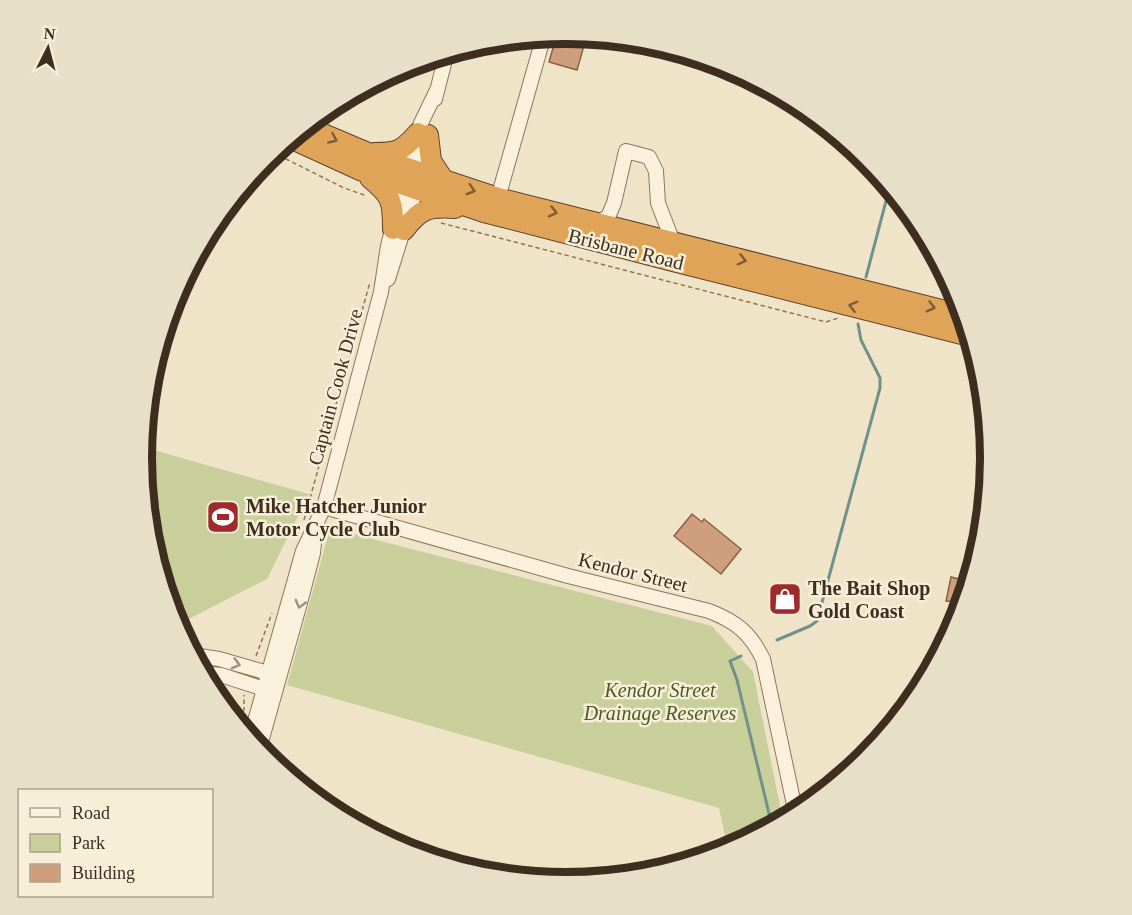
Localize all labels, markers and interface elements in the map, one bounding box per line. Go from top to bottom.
north arrow [18,18,78,78]
text: N [43,25,57,43]
one-way arrow [327,132,338,144]
one-way arrow [465,183,476,195]
one-way arrow [547,205,557,218]
street label: Brisbane Road [566,224,686,274]
one-way arrow [737,252,747,265]
one-way arrow [926,300,936,313]
one-way arrow [848,301,858,314]
street label: Captain Cook Drive [304,306,367,468]
place label: Mike Hatcher Junior Motor Cycle Club [246,495,427,541]
sports icon: Mike Hatcher Junior Motor Cycle Club [205,499,241,535]
street label: Kendor Street [576,548,690,596]
place label: The Bait Shop Gold Coast [808,577,930,622]
shop icon: The Bait Shop Gold Coast [767,581,803,617]
one-way arrow [295,598,307,609]
one-way arrow [231,656,241,669]
park label: Kendor Street Drainage Reserves [583,679,737,725]
legend [18,789,213,897]
text: Road [72,803,110,823]
text: Park [72,833,105,853]
text: Building [72,863,135,883]

